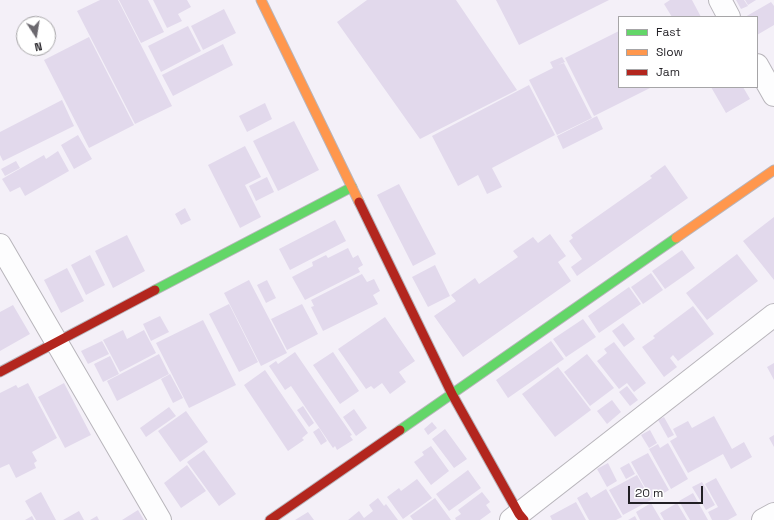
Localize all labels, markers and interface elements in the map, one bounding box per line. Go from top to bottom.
north arrow [16,16,56,56]
legend [618,16,758,88]
text: Fast [656,24,681,40]
text: N [33,39,43,54]
text: Slow [656,44,683,60]
text: Jam [656,64,680,80]
scale bar [630,478,705,504]
text: 20 m [635,485,663,501]

